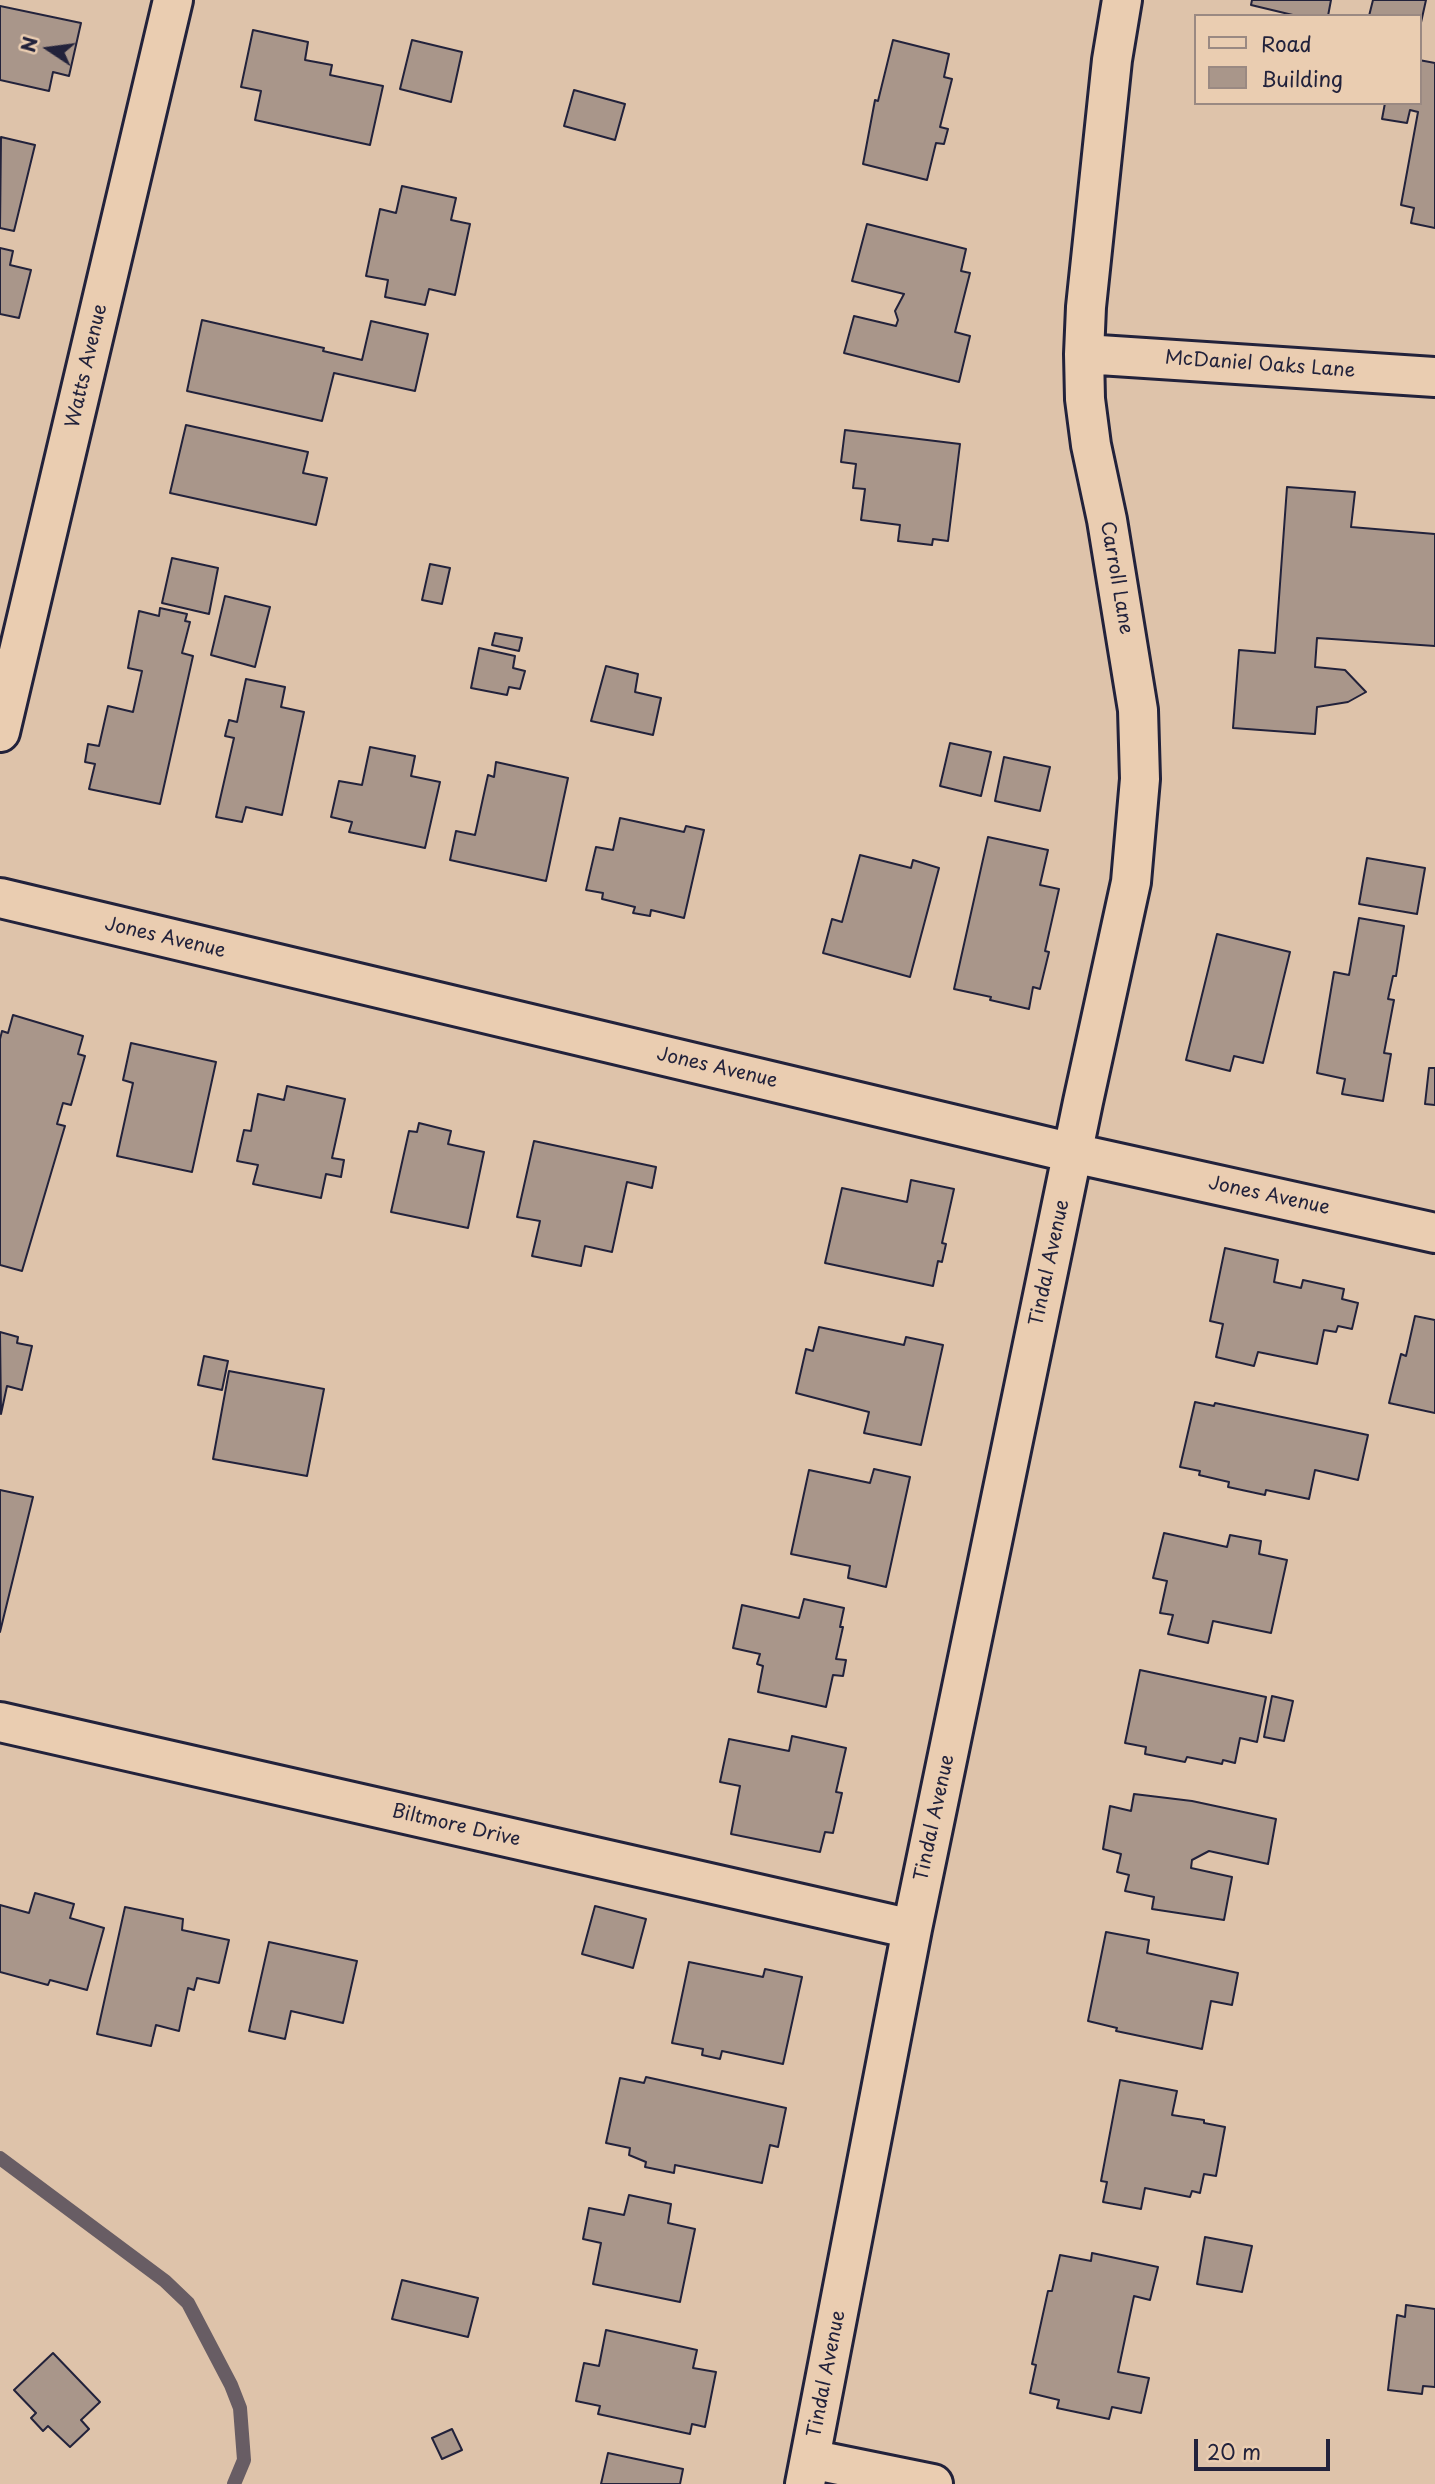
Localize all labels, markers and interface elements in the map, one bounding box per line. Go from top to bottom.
north arrow [14,14,84,84]
legend [1194,14,1421,105]
text: Road [1261,27,1312,59]
text: N [13,34,44,55]
text: Building [1261,62,1343,94]
street label: Watts Avenue [62,302,112,430]
street label: McDaniel Oaks Lane [1164,347,1356,383]
street label: Carroll Lane [1095,520,1137,636]
street label: Jones Avenue [102,913,228,963]
street label: Jones Avenue [654,1043,780,1093]
street label: Jones Avenue [1206,1172,1332,1220]
street label: Tindal Avenue [1025,1198,1075,1328]
street label: Tindal Avenue [910,1753,960,1883]
street label: Biltmore Drive [390,1800,522,1852]
street label: Tindal Avenue [804,2309,850,2439]
scale bar [1197,2424,1334,2468]
text: 20 m [1207,2435,1261,2467]

